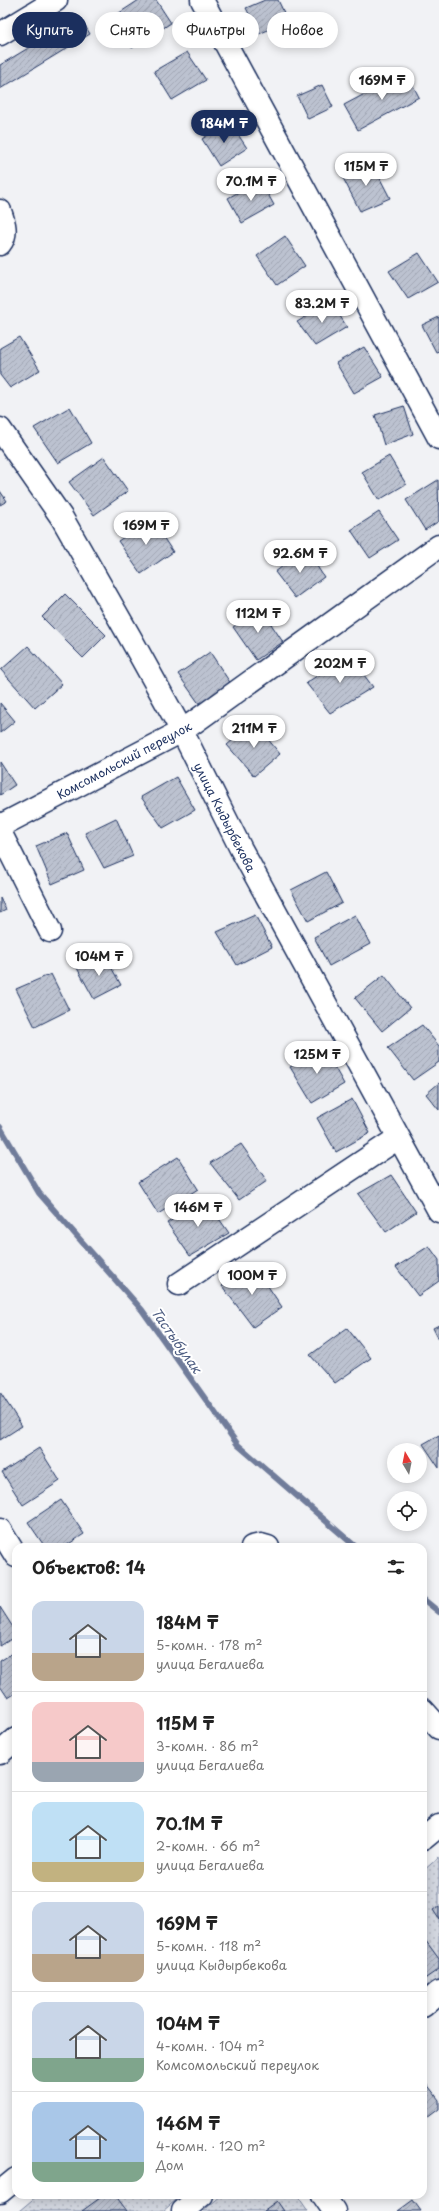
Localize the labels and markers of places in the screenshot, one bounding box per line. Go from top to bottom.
pin: 169M ₸ [349,67,415,101]
pin: 184M ₸ [191,110,257,144]
pin: 115M ₸ [333,153,399,187]
pin: 70.1M ₸ [214,168,288,202]
pin: 83.2M ₸ [285,290,359,324]
pin: 169M ₸ [113,512,179,546]
pin: 92.6M ₸ [263,540,337,574]
pin: 112M ₸ [225,600,291,634]
pin: 202M ₸ [307,650,373,684]
pin: 211M ₸ [221,715,287,749]
pin: 104M ₸ [66,943,132,977]
pin: 125M ₸ [284,1041,350,1075]
pin: 146M ₸ [165,1194,231,1228]
pin: 100M ₸ [219,1262,285,1296]

